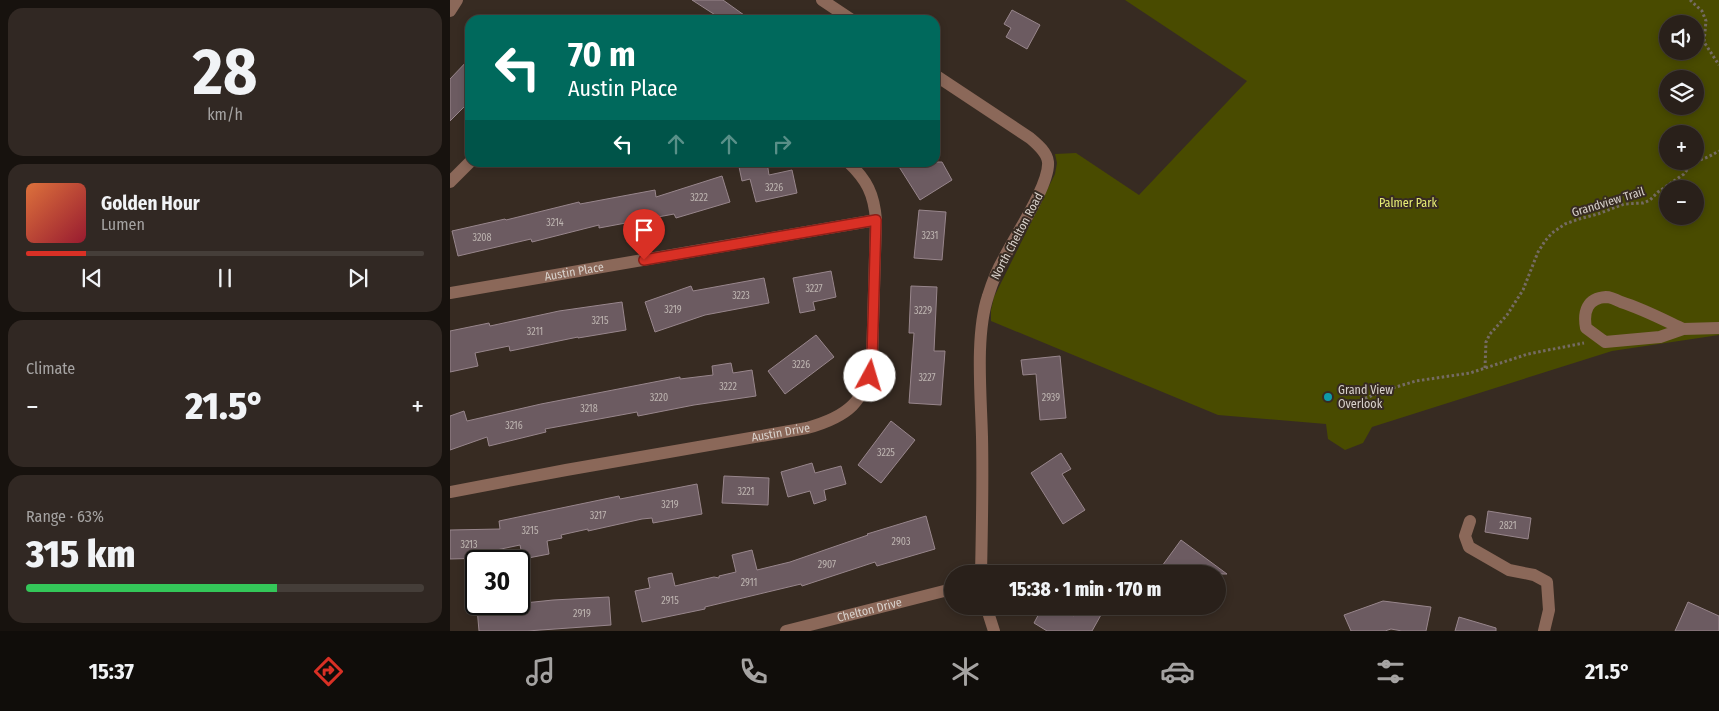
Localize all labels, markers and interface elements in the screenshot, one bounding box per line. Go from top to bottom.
map controls [1659,15,1704,225]
button: sound [1659,15,1704,60]
text: 28 [193,33,257,111]
text: 70 m [568,33,636,75]
icon: left [485,35,550,100]
button: layers [1659,70,1704,115]
text: Austin Place [568,75,678,102]
text: km/h [207,105,243,124]
button: + [1659,125,1704,170]
icon: left [609,130,637,158]
icon: ahead [662,130,690,158]
icon: ahead [715,130,743,158]
icon: right [768,130,796,158]
button: − [1659,180,1704,225]
house number: 3226 [765,182,783,194]
street label: Grandview Trail [1570,184,1646,220]
street label: North Chelton Road [988,190,1046,282]
text: Golden Hour [101,192,200,215]
house number: 3222 [690,192,708,204]
park label: Palmer Park [1379,196,1437,210]
pin [623,209,665,260]
text: Lumen [101,215,145,234]
icon: arrive [630,216,658,244]
house number: 3214 [546,217,564,229]
house number: 3231 [922,230,939,242]
house number: 3208 [472,232,492,244]
street label: Austin Place [544,260,605,284]
icon: previous [78,264,106,292]
icon: pause [211,264,239,292]
icon: next [344,264,372,292]
house number: 3227 [805,283,823,295]
house number: 3223 [732,290,750,302]
house number: 3219 [664,304,682,316]
house number: 3229 [914,305,932,317]
house number: 3215 [591,315,609,327]
house number: 3211 [527,326,543,338]
position arrow [843,349,895,401]
text: Climate [26,359,75,378]
house number: 3226 [792,359,810,371]
house number: 3227 [918,372,936,384]
house number: 3222 [719,381,737,393]
text: 21.5° [185,383,265,429]
place label: Grand View Overlook [1338,383,1393,411]
text: − [26,390,39,423]
text: + [411,390,424,423]
marker: Grand View Overlook [1322,391,1334,403]
house number: 3220 [650,392,668,404]
house number: 2939 [1042,392,1060,404]
house number: 3218 [580,403,598,415]
house number: 3216 [505,420,523,432]
street label: Austin Drive [750,421,811,445]
house number: 3225 [877,447,895,459]
house number: 3221 [738,486,754,498]
house number: 3219 [661,499,679,511]
text: Range · 63% [26,507,104,526]
house number: 3217 [590,510,606,522]
house number: 2821 [1499,520,1517,532]
house number: 3215 [521,525,539,537]
text: 315 km [26,531,135,577]
house number: 2903 [892,536,911,548]
house number: 3213 [460,539,478,551]
speed limit sign: 30 [465,550,530,615]
house number: 2907 [818,559,836,571]
house number: 2911 [741,577,757,589]
text: 15:38 · 1 min · 170 m [1009,578,1161,601]
house number: 2915 [661,595,679,607]
street label: Chelton Drive [836,595,903,625]
house number: 2919 [573,608,591,620]
icon: directions [311,654,346,689]
icon: music [523,654,558,689]
icon: phone [736,654,771,689]
icon: climate [948,654,983,689]
icon: car [1160,654,1195,689]
icon: filters [1373,654,1408,689]
text: 15:37 [89,658,134,685]
text: 21.5° [1585,658,1630,685]

